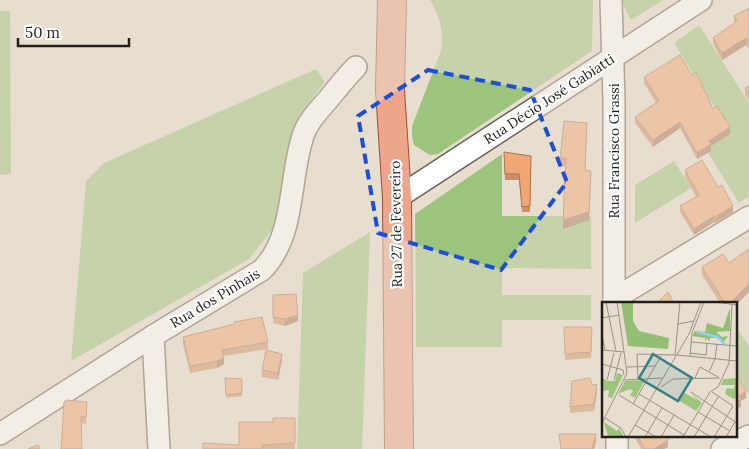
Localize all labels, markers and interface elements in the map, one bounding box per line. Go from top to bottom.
scale bar [18,15,129,47]
text: 50 m [25,23,60,42]
street label: Rua Décio José Gabiatti [480,50,618,148]
street label: Rua Francisco Grassi [605,83,623,219]
street label: Rua 27 de Fevereiro [386,161,406,287]
street label: Rua dos Pinhais [167,264,263,332]
inset map [602,302,736,436]

